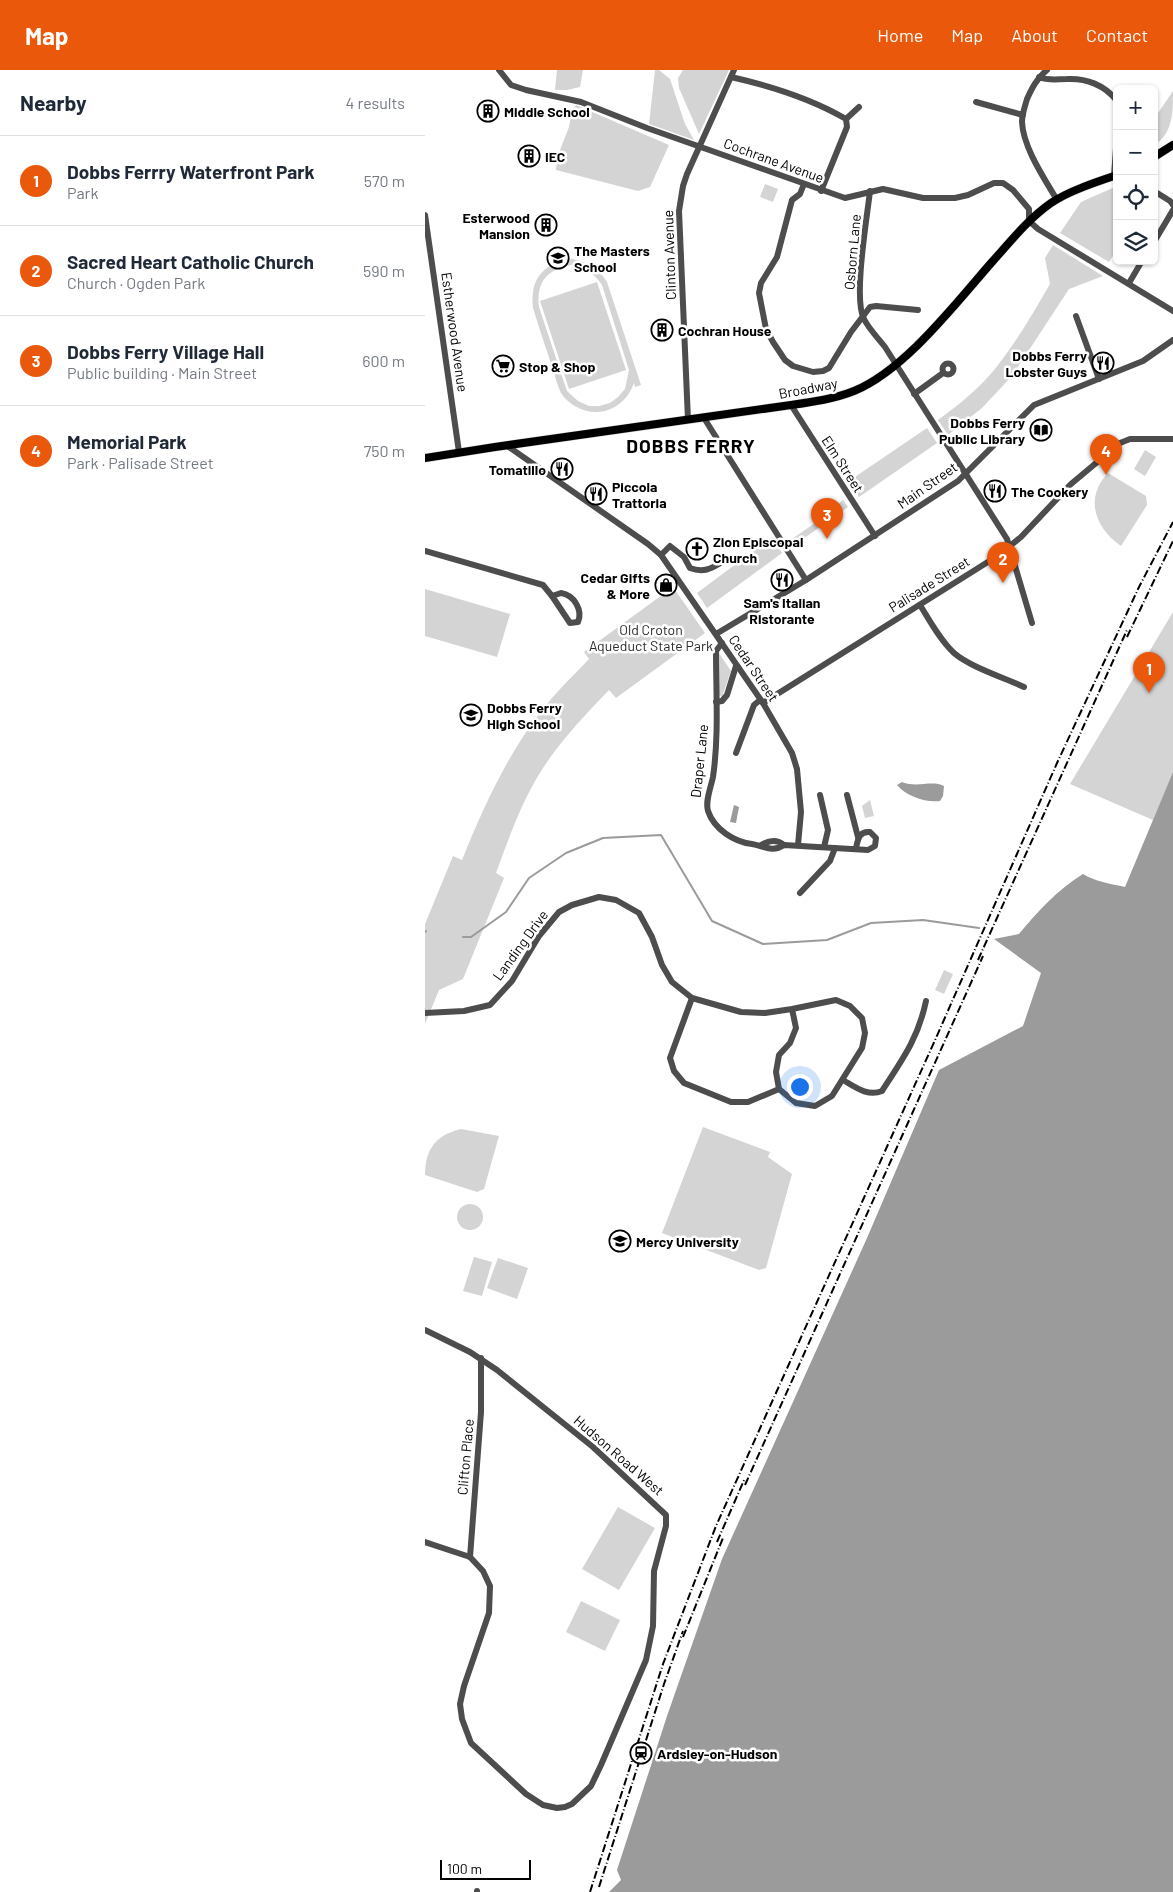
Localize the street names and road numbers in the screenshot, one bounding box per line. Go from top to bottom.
street label: Cochrane Avenue [722,134,826,186]
street label: Clinton Avenue [659,210,679,300]
street label: Osborn Lane [840,213,864,291]
street label: Estherwood Avenue [438,271,472,393]
street label: Broadway [777,374,839,402]
street label: Elm Street [818,432,868,496]
street label: Main Street [894,458,960,512]
street label: Palisade Street [885,552,973,616]
street label: Cedar Street [725,631,783,705]
street label: Draper Lane [687,723,711,799]
street label: Landing Drive [489,907,551,983]
street label: Hudson Road West [571,1411,667,1499]
street label: Clifton Place [453,1418,477,1496]

